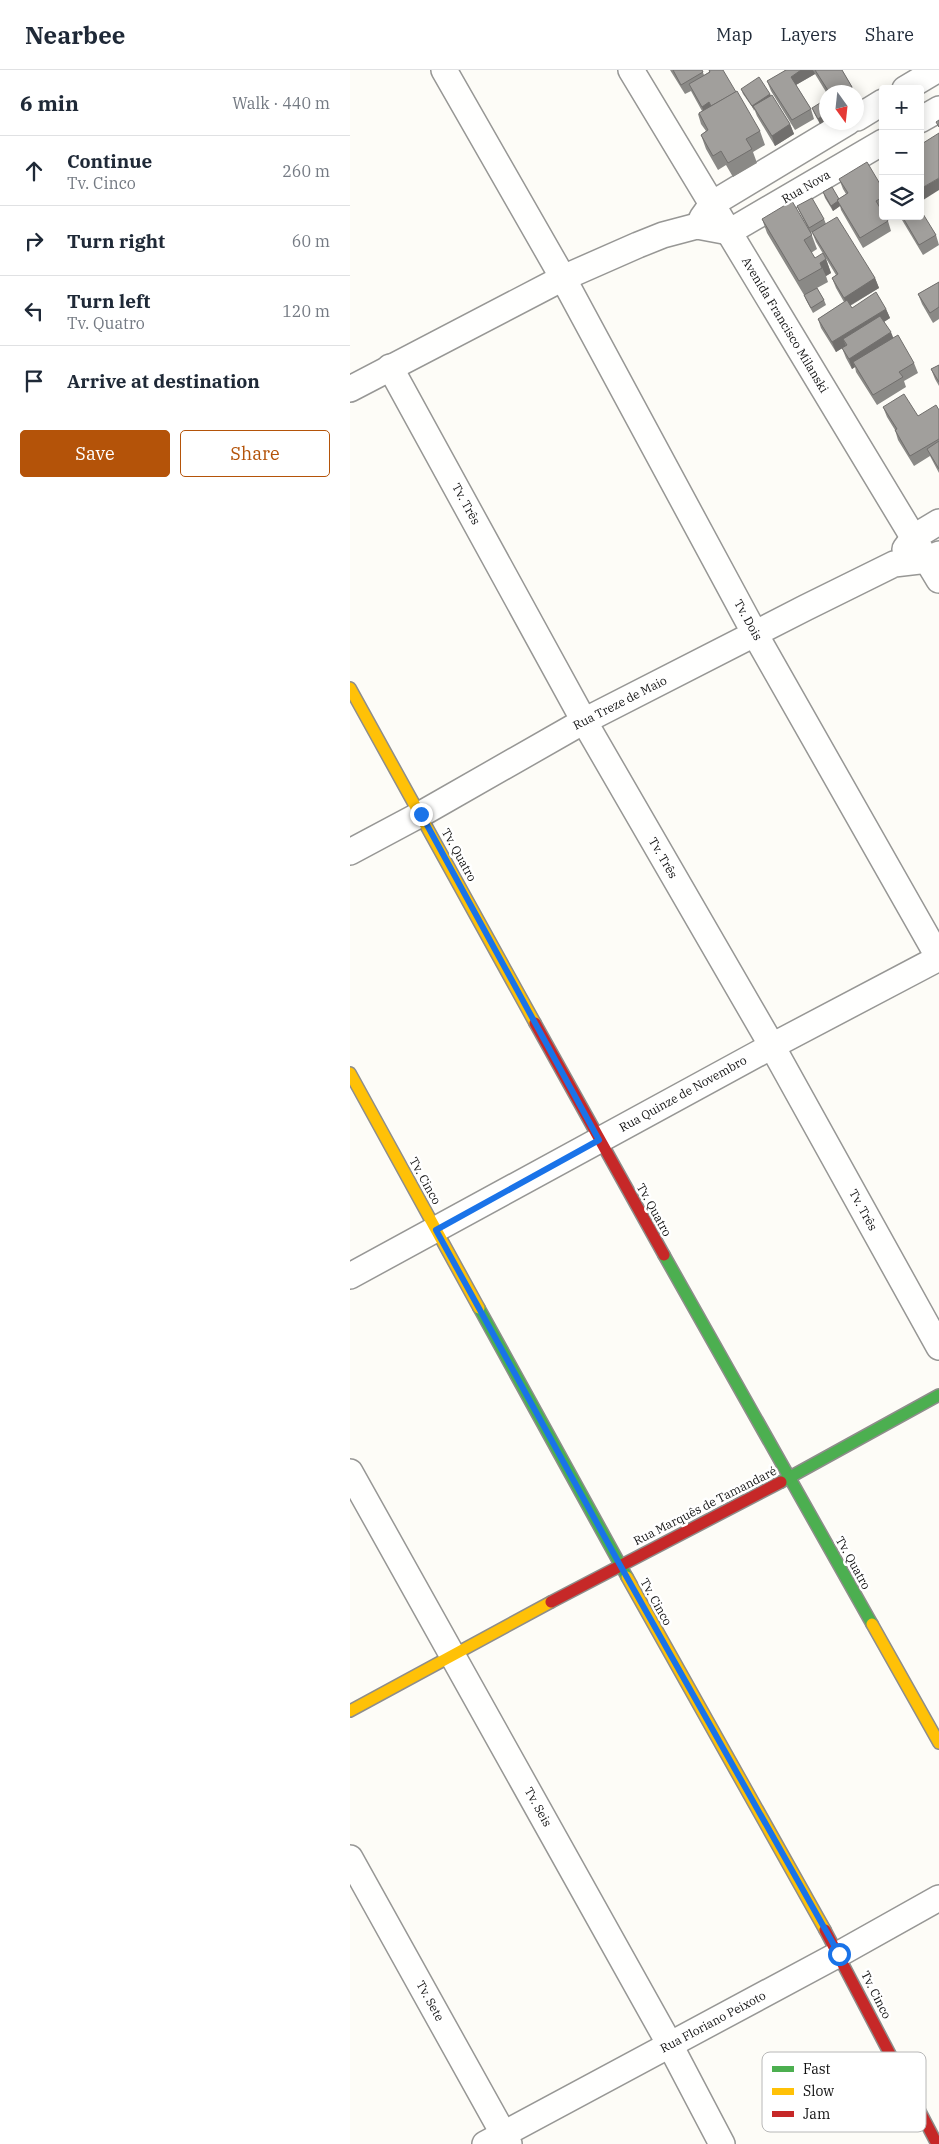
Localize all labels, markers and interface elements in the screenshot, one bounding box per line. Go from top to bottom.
text: Nearbee [25,19,125,51]
text: Map [716,23,753,46]
text: Layers [781,23,837,46]
text: Share [865,23,914,46]
north arrow [819,85,864,130]
map controls [879,85,924,220]
button: + [879,85,924,130]
text: 6 min [20,89,79,117]
text: Walk · 440 m [232,93,330,113]
button: − [879,130,924,175]
text: Continue [67,149,152,173]
icon: ahead [20,157,48,185]
text: 260 m [282,161,330,181]
street label: Rua Nova [779,166,833,206]
text: Tv. Cinco [67,173,136,193]
button: layers [879,175,924,220]
icon: right [20,227,48,255]
text: Turn right [67,229,165,253]
text: 60 m [292,231,330,251]
street label: Avenida Francisco Milanski [739,254,832,395]
text: Turn left [67,289,150,313]
icon: left [20,297,48,325]
text: 120 m [282,301,330,321]
text: Tv. Quatro [67,313,145,333]
icon: arrive [20,367,48,395]
text: Arrive at destination [67,369,260,393]
button: Save [20,430,170,477]
button: Share [180,430,330,477]
street label: Tv. Três [449,481,484,527]
street label: Tv. Dois [731,597,766,643]
street label: Rua Treze de Maio [570,672,669,733]
route end [410,803,433,826]
street label: Tv. Quatro [439,826,480,884]
street label: Tv. Três [646,835,681,881]
street label: Rua Quinze de Novembro [616,1052,749,1135]
street label: Tv. Cinco [406,1155,445,1207]
street label: Tv. Quatro [634,1181,675,1239]
street label: Tv. Três [846,1187,881,1233]
street label: Rua Marquês de Tamandaré [631,1463,779,1548]
street label: Tv. Quatro [833,1534,874,1592]
street label: Tv. Cinco [637,1576,676,1628]
street label: Tv. Seis [522,1784,555,1829]
route start [828,1943,851,1966]
street label: Tv. Cinco [858,1968,895,2021]
street label: Tv. Sete [413,1978,448,2024]
street label: Rua Floriano Peixoto [657,1987,768,2056]
legend [762,2052,926,2132]
text: Fast [803,2060,831,2078]
text: Slow [803,2082,834,2100]
text: Jam [803,2105,830,2123]

